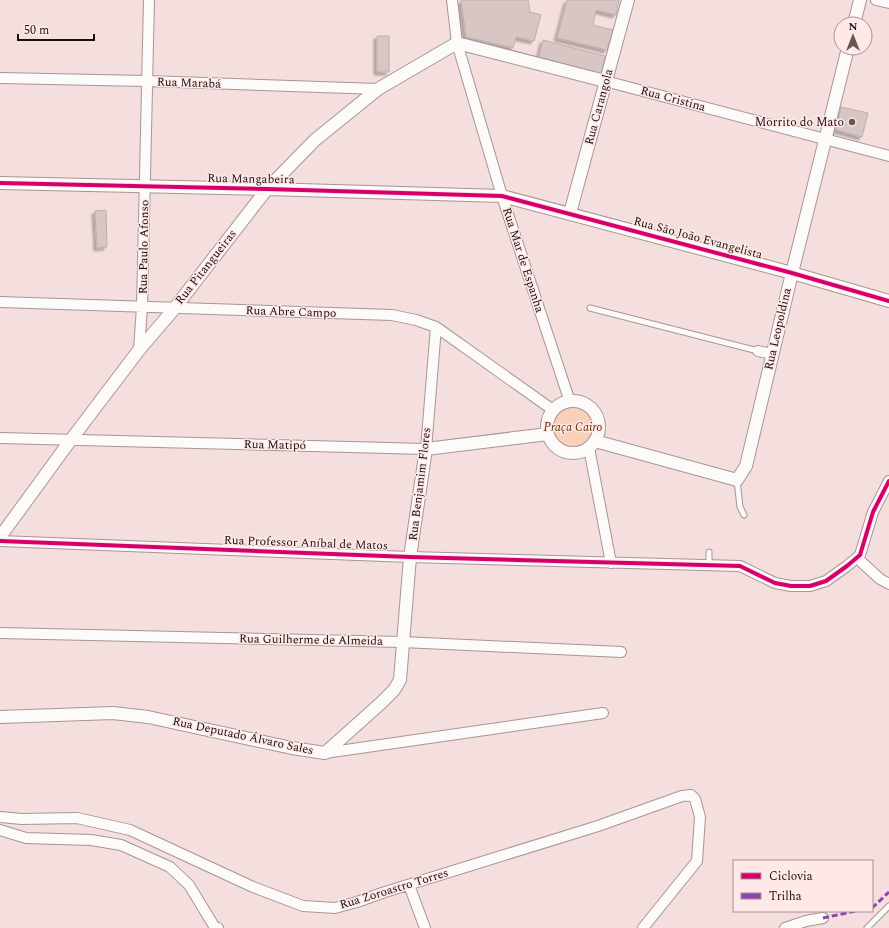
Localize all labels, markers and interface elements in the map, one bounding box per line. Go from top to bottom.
scale bar [18,16,94,42]
north arrow [833,16,873,56]
text: N [849,18,858,35]
text: 50 m [24,21,49,40]
street label: Rua Carangola [580,67,618,147]
street label: Rua Marabá [157,72,222,94]
street label: Rua Cristina [638,81,708,117]
place label: Morrito do Mato [755,113,844,132]
marker: Morrito do Mato [847,117,857,127]
street label: Rua Mangabeira [207,169,295,189]
street label: Rua Paulo Afonso [134,200,154,294]
street label: Rua Mar de Espanha [497,205,549,315]
street label: Rua São João Evangelista [631,212,765,264]
street label: Rua Pitangueiras [171,225,241,309]
street label: Rua Leopoldina [759,286,797,372]
street label: Rua Abre Campo [245,301,337,323]
park label: Praça Cairo [544,418,602,437]
street label: Rua Benjamim Flores [404,426,436,542]
street label: Rua Matipó [244,435,306,455]
street label: Rua Professor Aníbal de Matos [224,531,388,555]
street label: Rua Guilherme de Almeida [239,629,383,651]
street label: Rua Deputado Álvaro Sales [171,712,315,760]
legend [733,860,873,912]
street label: Rua Zoroastro Torres [337,863,451,915]
text: Ciclovia [769,867,813,886]
text: Trilha [769,887,802,906]

